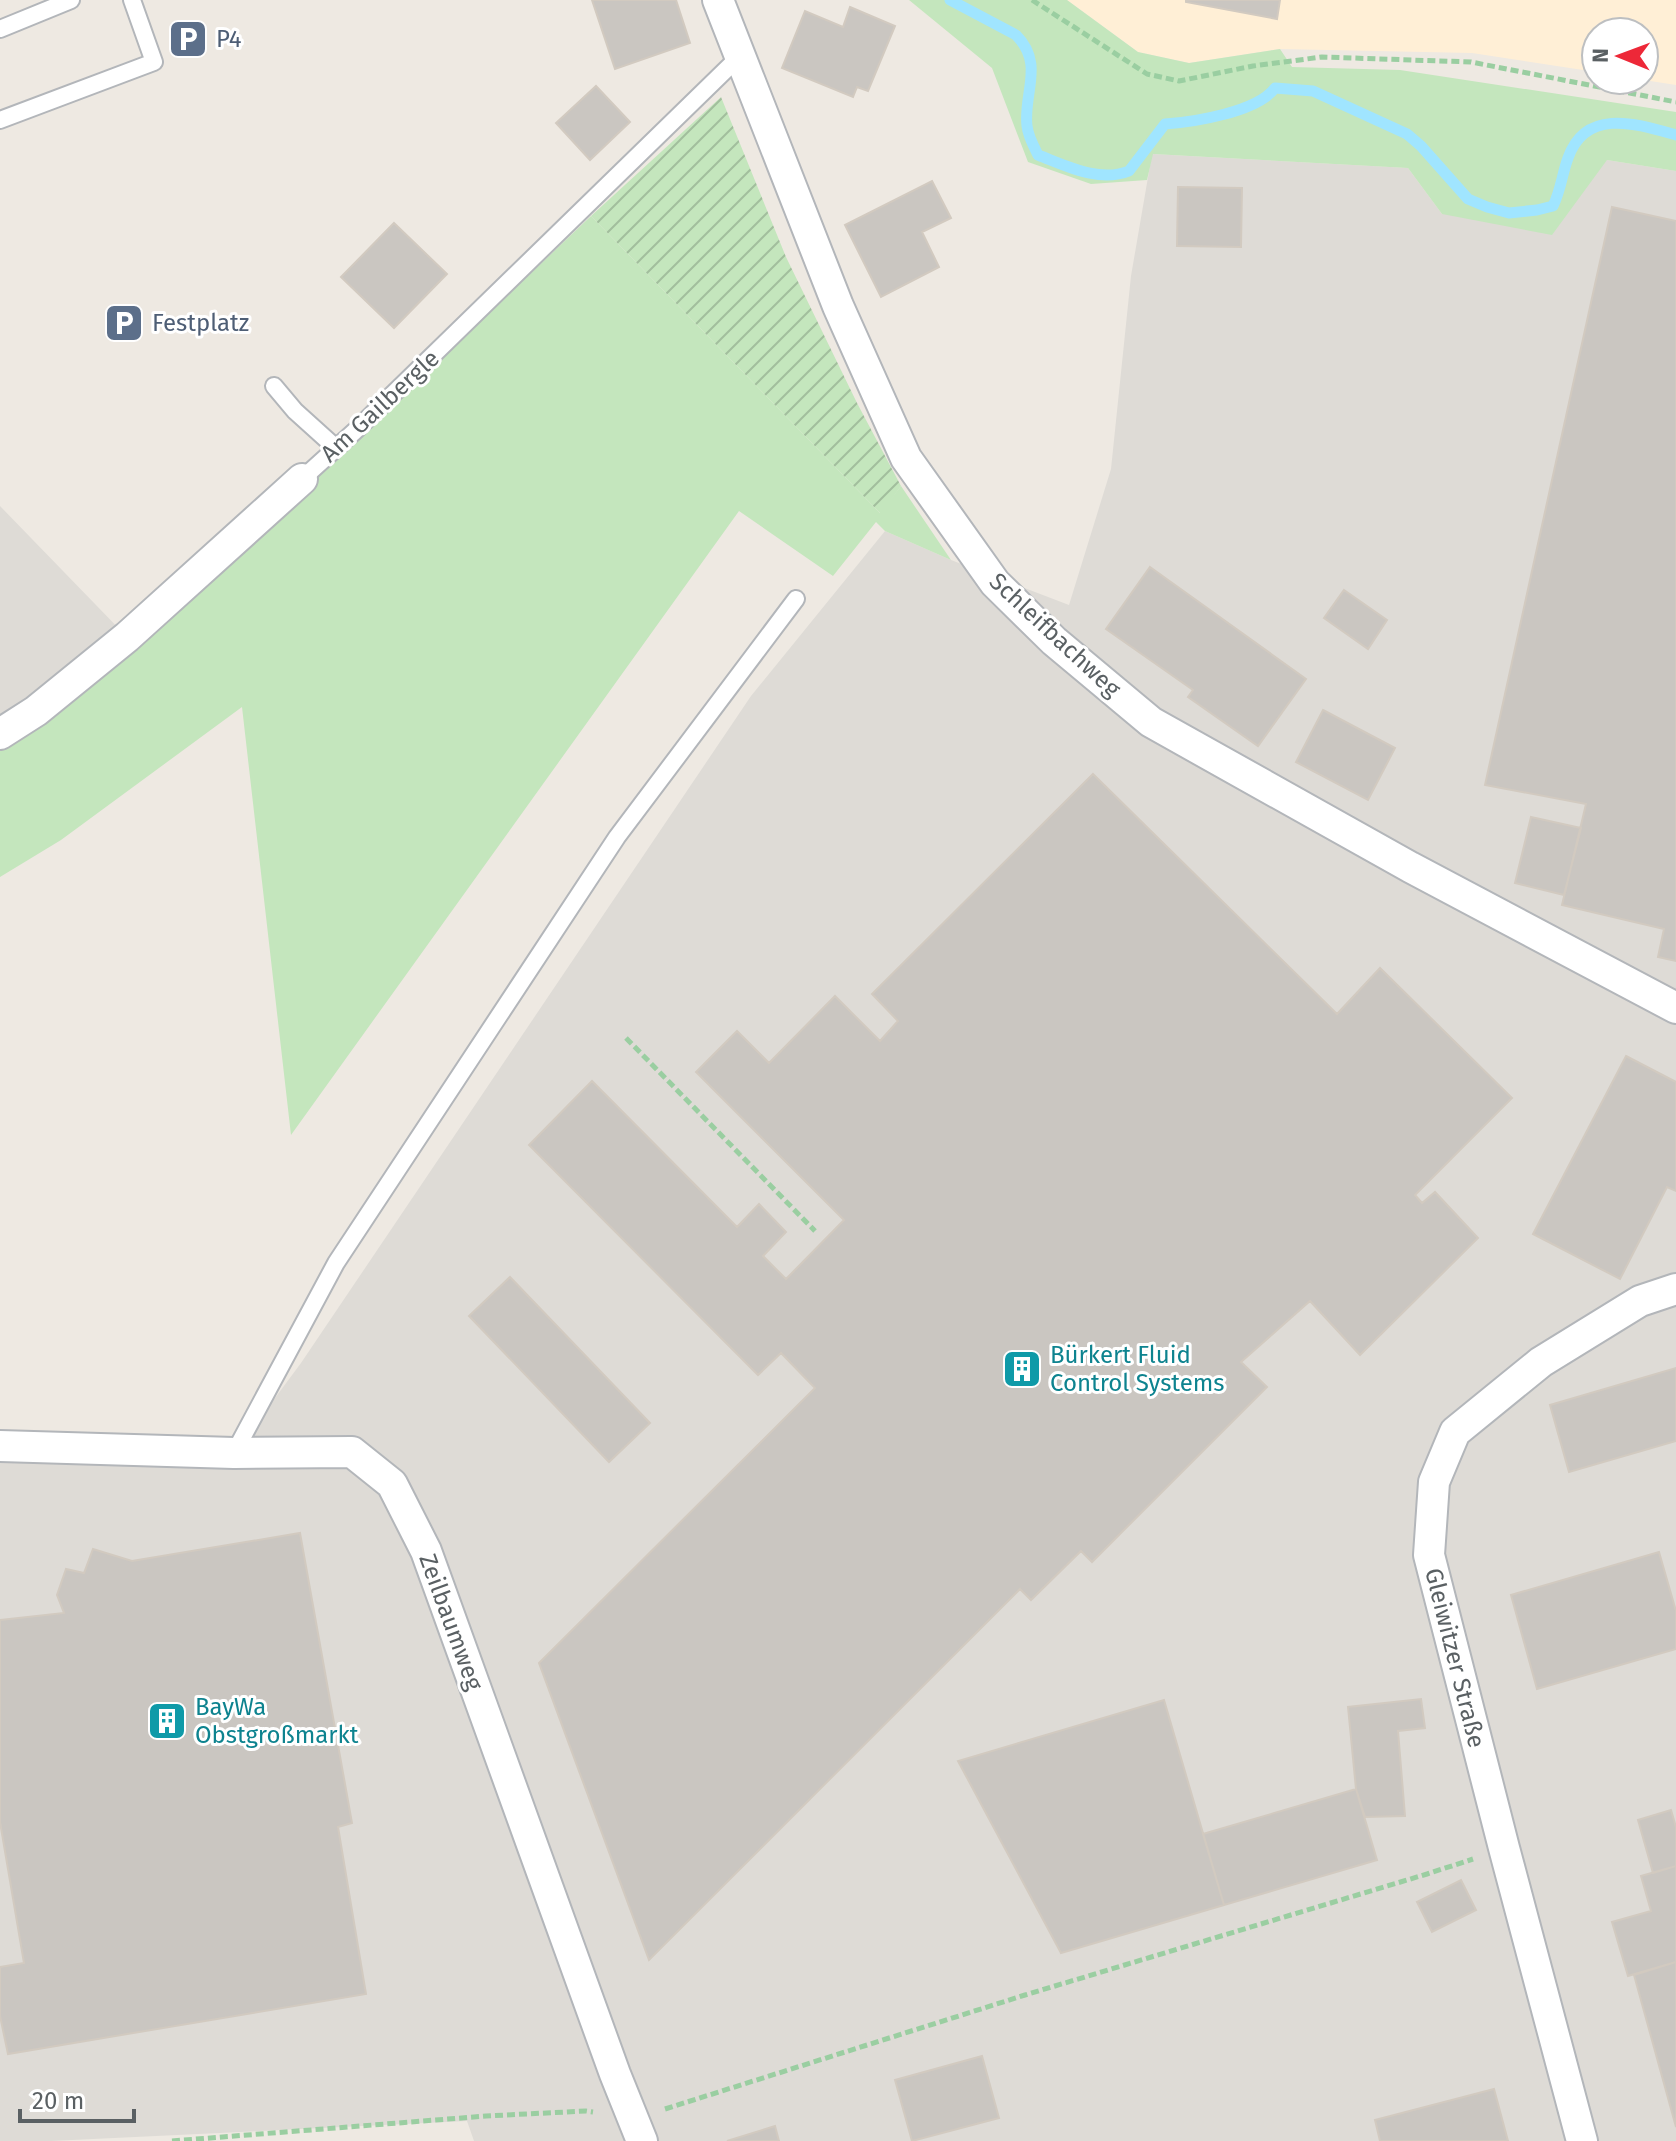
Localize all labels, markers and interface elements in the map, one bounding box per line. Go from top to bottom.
north arrow [1580,16,1660,96]
parking icon: P4 [167,18,209,60]
place label: P4 [216,25,242,53]
text: N [1587,48,1614,63]
parking icon: Festplatz [103,302,145,344]
place label: Festplatz [152,309,249,337]
street label: Am Gailbergle [315,344,445,468]
street label: Schleifbachweg [984,567,1127,703]
place label: Bürkert Fluid Control Systems [1050,1341,1225,1397]
building icon: Bürkert Fluid Control Systems [1001,1348,1043,1390]
street label: Zeilbaumweg [413,1550,489,1695]
street label: Gleiwitzer Straße [1419,1565,1491,1751]
place label: BayWa Obstgroßmarkt [195,1693,359,1749]
building icon: BayWa Obstgroßmarkt [146,1700,188,1742]
scale bar [20,2073,134,2123]
text: 20 m [32,2087,84,2115]

